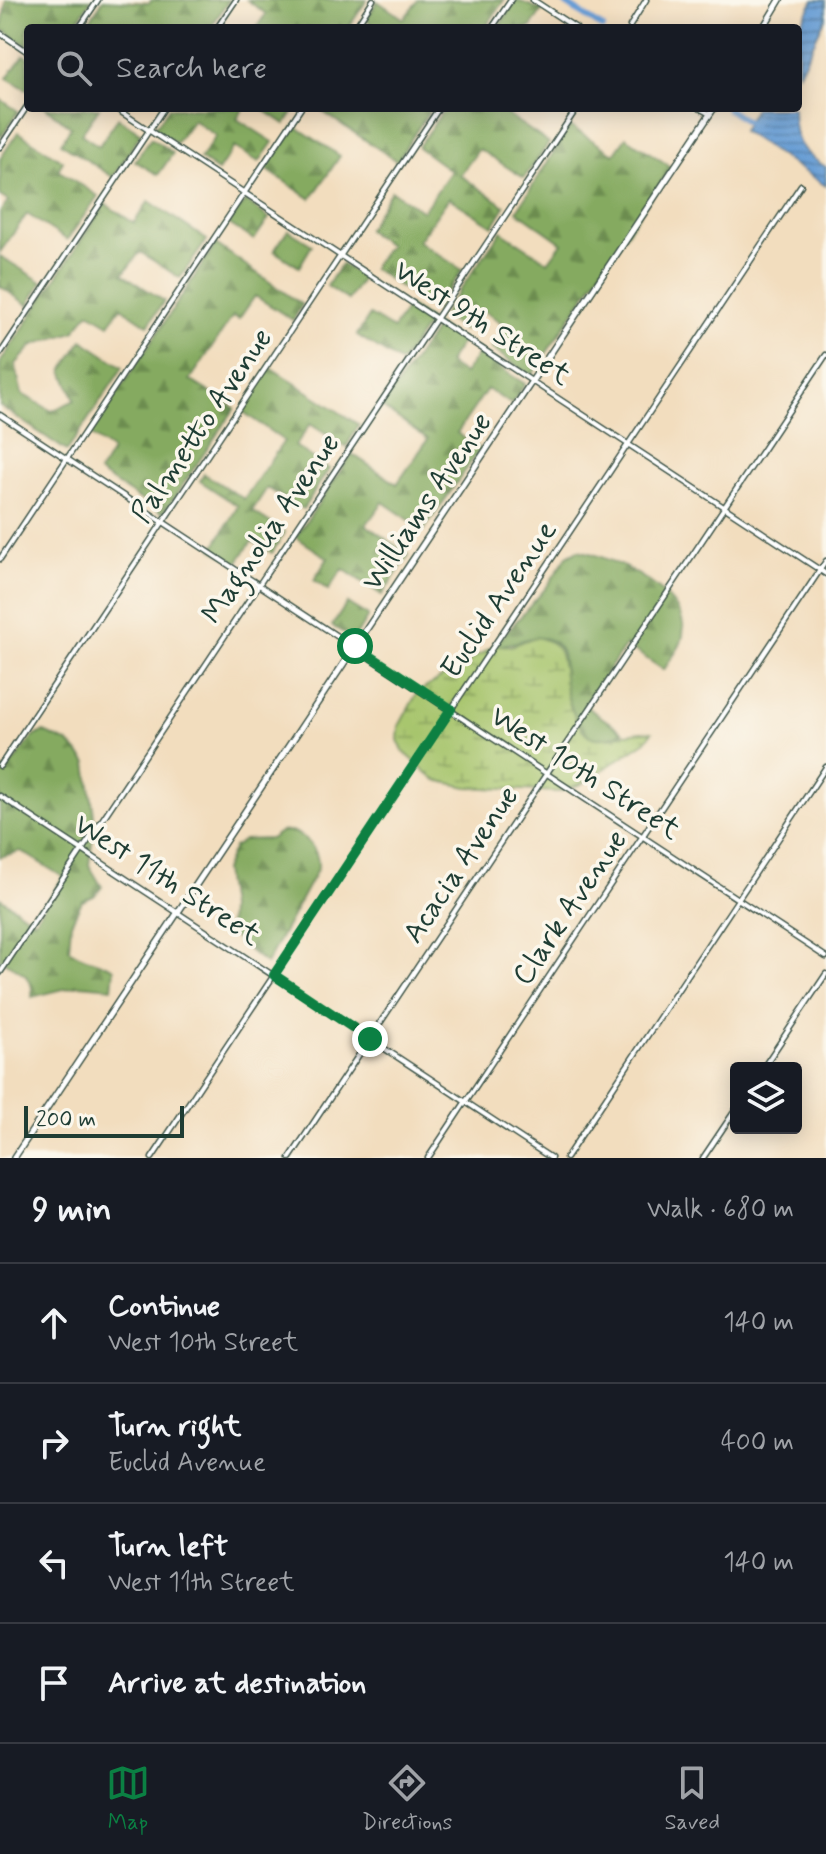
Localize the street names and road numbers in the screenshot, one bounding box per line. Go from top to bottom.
street label: West 9th Street [386,251,578,395]
street label: Palmetto Avenue [123,321,282,531]
street label: Williams Avenue [353,405,501,599]
street label: Magnolia Avenue [193,426,352,633]
street label: Euclid Avenue [432,513,566,686]
street label: West 10th Street [483,697,688,850]
street label: Acacia Avenue [394,779,528,951]
street label: West 11th Street [66,805,268,955]
street label: Clark Avenue [504,822,637,993]

